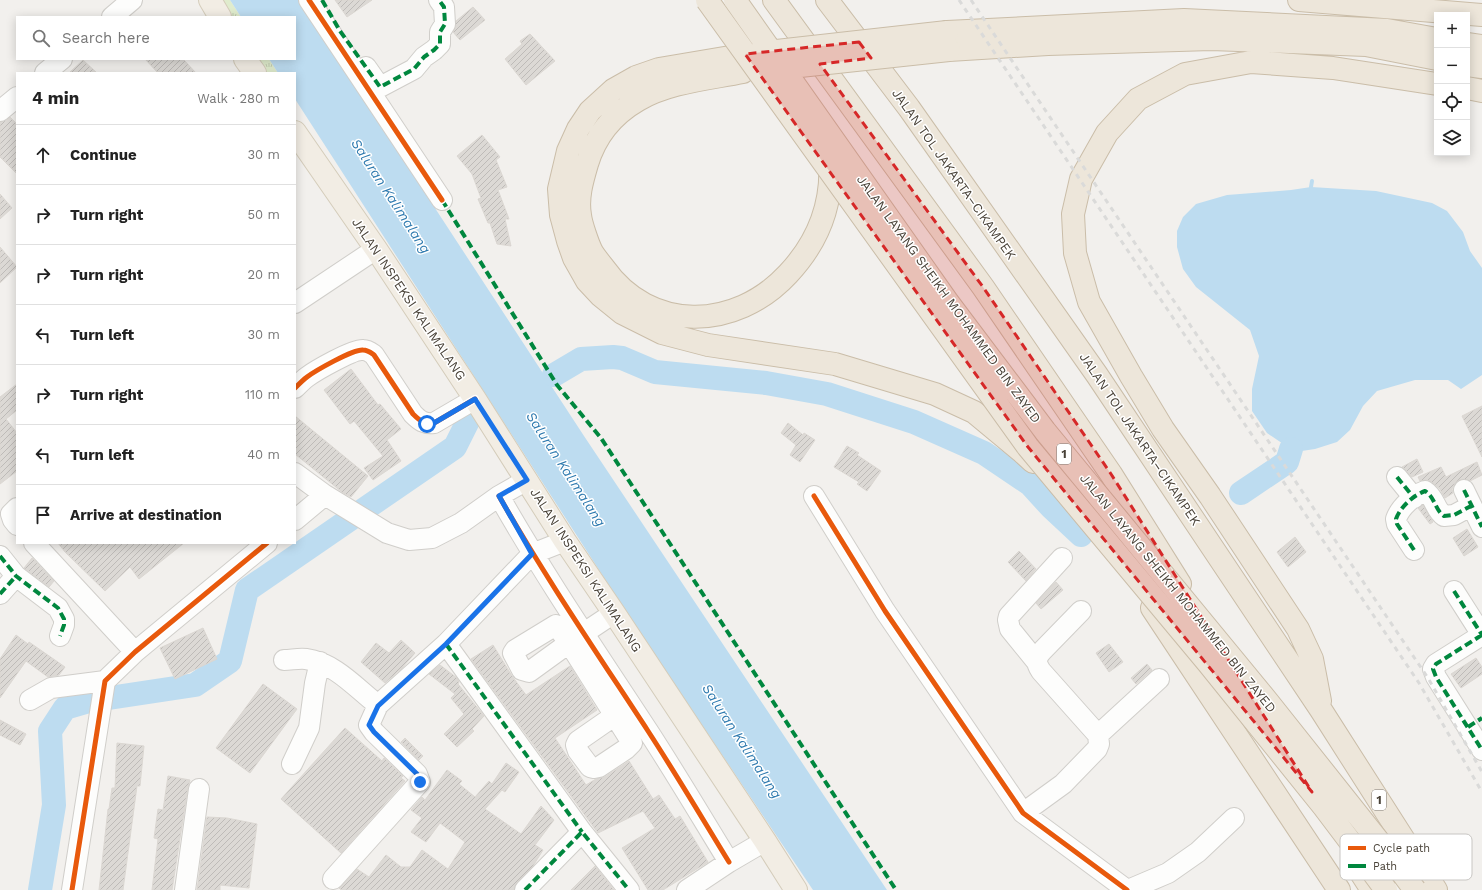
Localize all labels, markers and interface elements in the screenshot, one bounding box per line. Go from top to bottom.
map controls [1434,12,1470,156]
button: + [1434,12,1470,48]
search box [16,16,296,60]
icon: search [30,27,52,49]
text: Search here [62,29,150,47]
button: − [1434,48,1470,84]
button: locate [1434,84,1470,120]
street label: JALAN TOL JAKARTA–CIKAMPEK [889,86,1019,263]
text: 4 min [32,88,79,108]
text: Walk · 280 m [197,91,280,106]
button: layers [1434,120,1470,156]
water label: Saluran Kalimalang [348,136,434,257]
icon: ahead [32,144,54,166]
text: Continue [70,146,137,164]
text: 30 m [248,147,280,162]
street label: JALAN LAYANG SHEIKH MOHAMMED BIN ZAYED [854,172,1044,426]
icon: right [32,204,54,226]
text: Turn right [70,206,143,224]
text: 50 m [248,207,280,222]
street label: JALAN INSPEKSI KALIMALANG [349,215,469,383]
icon: right [32,264,54,286]
text: Turn right [70,266,143,284]
text: 20 m [248,267,280,282]
icon: left [32,324,54,346]
text: Turn left [70,326,134,344]
text: 30 m [248,327,280,342]
street label: JALAN TOL JAKARTA–CIKAMPEK [1076,350,1204,529]
icon: right [32,384,54,406]
text: Turn right [70,386,143,404]
text: 110 m [245,387,280,402]
water label: Saluran Kalimalang [523,409,609,530]
route start [418,415,436,433]
icon: left [32,444,54,466]
road number: 1 [1057,444,1071,464]
text: Turn left [70,446,134,464]
text: 40 m [247,447,280,462]
street label: JALAN LAYANG SHEIKH MOHAMMED BIN ZAYED [1077,471,1279,715]
street label: JALAN INSPEKSI KALIMALANG [527,485,645,655]
icon: arrive [32,504,54,526]
text: Arrive at destination [70,506,222,524]
water label: Saluran Kalimalang [699,681,785,802]
route end [411,773,429,791]
road number: 1 [1372,790,1386,810]
legend [1340,834,1472,880]
text: Cycle path [1373,842,1430,855]
text: Path [1373,860,1397,873]

